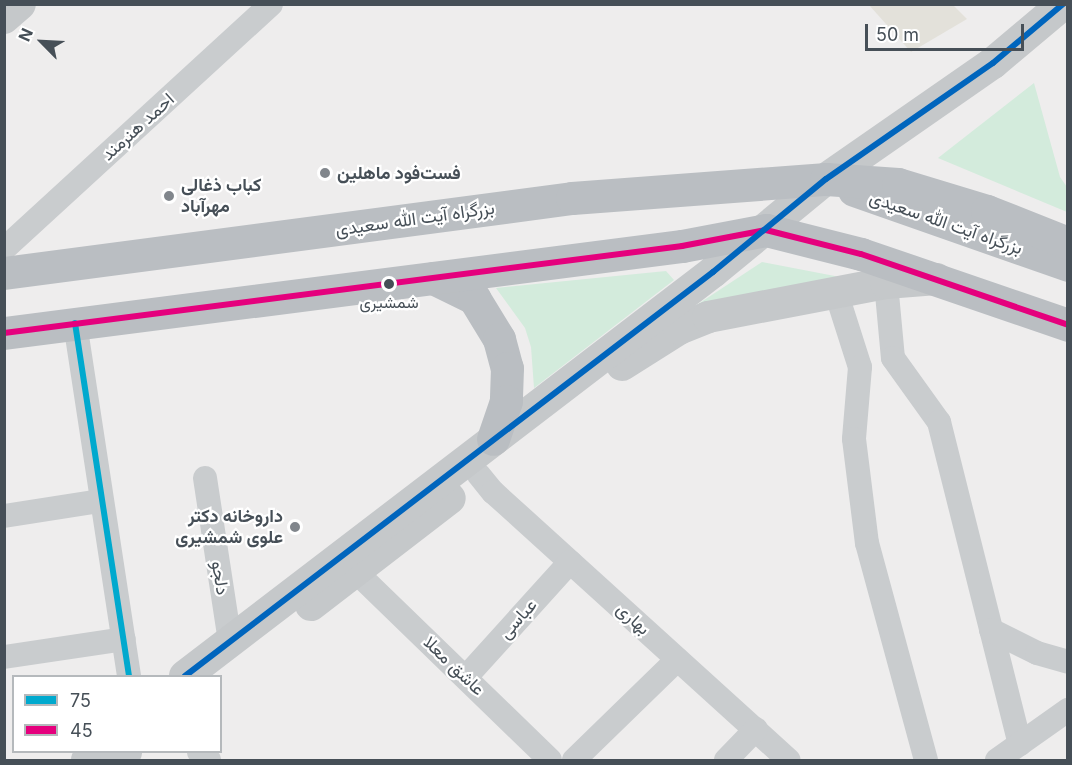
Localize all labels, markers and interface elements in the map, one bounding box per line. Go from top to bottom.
north arrow [12,12,72,72]
scale bar [868,12,1027,50]
text: 50 m [876,24,919,45]
text: N [14,25,37,44]
street label: احمد هنرمند [97,89,179,165]
place label: فست‌فود ماهلین [337,162,461,184]
marker: فست‌فود ماهلین [318,166,332,180]
place label: کباب ذغالی مهرآباد [181,175,261,218]
street label: بزرگراه آیت الله سعیدی [867,187,1025,259]
marker: کباب ذغالی مهرآباد [162,189,176,203]
street label: بزرگراه آیت الله سعیدی [334,197,496,241]
marker: شمشیری [383,278,395,290]
place label: شمشیری [359,292,419,312]
place label: داروخانه دکتر علوی شمشیری [175,506,283,548]
marker: داروخانه دکتر علوی شمشیری [288,520,302,534]
street label: دلجو [207,559,233,597]
street label: عباسی [495,595,541,643]
street label: بهاری [612,598,654,640]
street label: عاشق معلا [419,632,489,700]
legend [12,675,222,753]
text: 75 [70,690,91,711]
text: 45 [70,720,93,741]

